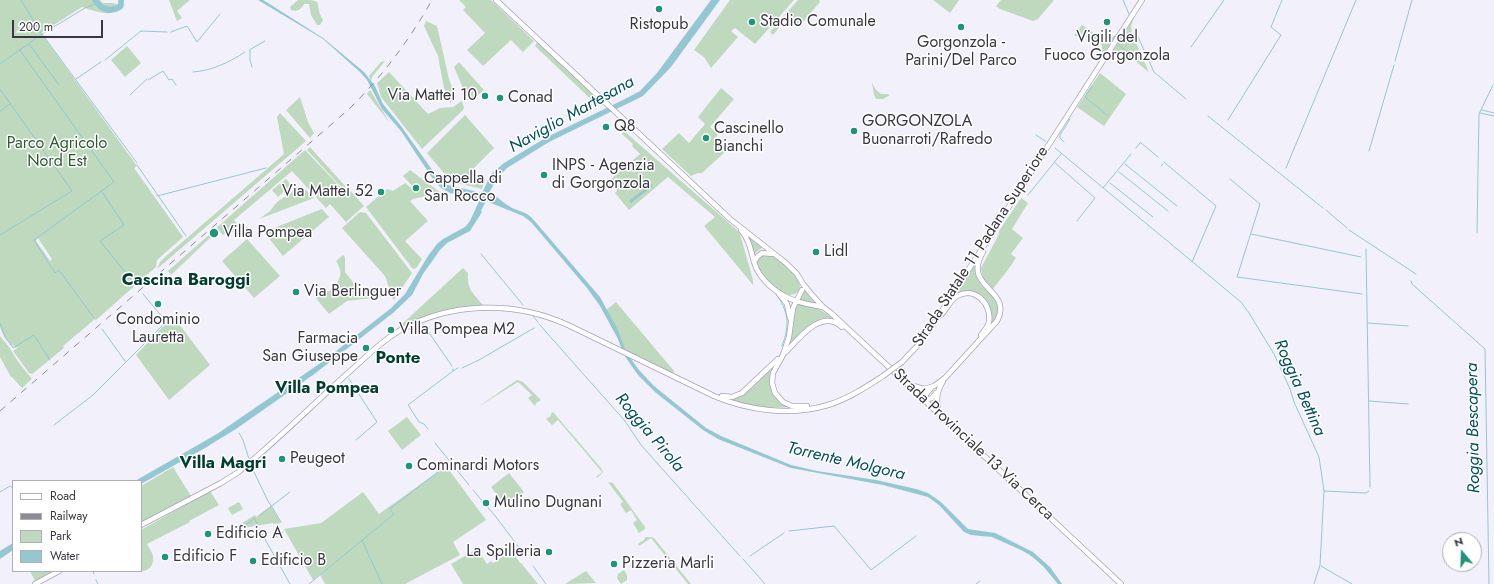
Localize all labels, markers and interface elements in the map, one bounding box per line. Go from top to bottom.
marker: Ristopub [654,4,664,14]
scale bar [14,12,105,38]
place label: Stadio Comunale [760,12,876,32]
place label: Ristopub [630,15,688,35]
marker: Stadio Comunale [747,17,757,27]
marker: Vigili del Fuoco Gorgonzola [1102,17,1112,27]
text: 200 m [19,18,53,36]
marker: Gorgonzola - Parini/Del Parco [956,22,966,32]
place label: Vigili del Fuoco Gorgonzola [1044,28,1170,66]
place label: Gorgonzola - Parini/Del Parco [905,33,1017,71]
water label: Naviglio Martesana [506,72,638,158]
place label: Via Mattei 10 [387,86,477,106]
place label: Conad [508,88,553,108]
marker: Via Mattei 10 [480,91,490,101]
marker: Conad [495,93,505,103]
place label: GORGONZOLA Buonarroti/Rafredo [862,112,992,150]
place label: Q8 [614,117,635,137]
place label: Cascinello Bianchi [714,119,784,157]
marker: Q8 [601,122,611,132]
marker: GORGONZOLA Buonarroti/Rafredo [849,126,859,136]
marker: Cascinello Bianchi [701,133,711,143]
park label: Parco Agricolo Nord Est [7,134,107,172]
street label: Strada Statale 11 Padana Superiore [909,143,1053,351]
place label: INPS - Agenzia di Gorgonzola [552,156,654,194]
place label: Cappella di San Rocco [424,169,502,207]
marker: INPS - Agenzia di Gorgonzola [539,170,549,180]
place label: Via Mattei 52 [282,182,373,202]
marker: Cappella di San Rocco [411,183,421,193]
marker: Via Mattei 52 [376,187,386,197]
place label: Villa Pompea [223,223,312,243]
marker: Villa Pompea [208,227,220,239]
place label: Lidl [824,242,848,262]
marker: Lidl [811,247,821,257]
district label: Cascina Baroggi [122,271,250,291]
place label: Via Berlinguer [304,282,401,302]
marker: Via Berlinguer [291,287,301,297]
marker: Condominio Lauretta [153,299,163,309]
place label: Condominio Lauretta [116,310,200,348]
place label: Villa Pompea M2 [399,320,515,340]
marker: Villa Pompea M2 [386,325,396,335]
place label: Farmacia San Giuseppe [262,329,358,367]
water label: Roggia Bettina [1269,336,1329,440]
marker: Farmacia San Giuseppe [361,343,371,353]
district label: Ponte [375,349,421,369]
water label: Roggia Bescapera [1463,363,1485,493]
street label: Strada Provinciale 13 Via Cerca [889,365,1057,525]
district label: Villa Pompea [275,379,379,399]
water label: Roggia Pirola [610,389,688,477]
water label: Torrente Molgora [785,439,907,485]
place label: Peugeot [290,449,345,469]
district label: Villa Magri [180,454,266,474]
marker: Peugeot [277,454,287,464]
place label: Cominardi Motors [417,456,539,476]
marker: Cominardi Motors [404,461,414,471]
legend [12,480,142,572]
text: Road [50,487,76,505]
place label: Mulino Dugnani [494,493,602,513]
marker: Mulino Dugnani [481,498,491,508]
text: Railway [50,507,88,525]
place label: Edificio A [216,524,283,544]
text: Park [50,527,71,545]
marker: Edificio A [203,529,213,539]
north arrow [1442,532,1482,572]
text: N [1452,533,1465,551]
place label: La Spilleria [466,542,541,562]
text: Water [50,547,80,565]
place label: Edificio F [173,547,237,567]
marker: La Spilleria [544,547,554,557]
place label: Edificio B [261,551,326,571]
marker: Edificio F [160,552,170,562]
place label: Pizzeria Marli [622,554,714,574]
marker: Edificio B [248,556,258,566]
marker: Pizzeria Marli [609,559,619,569]

